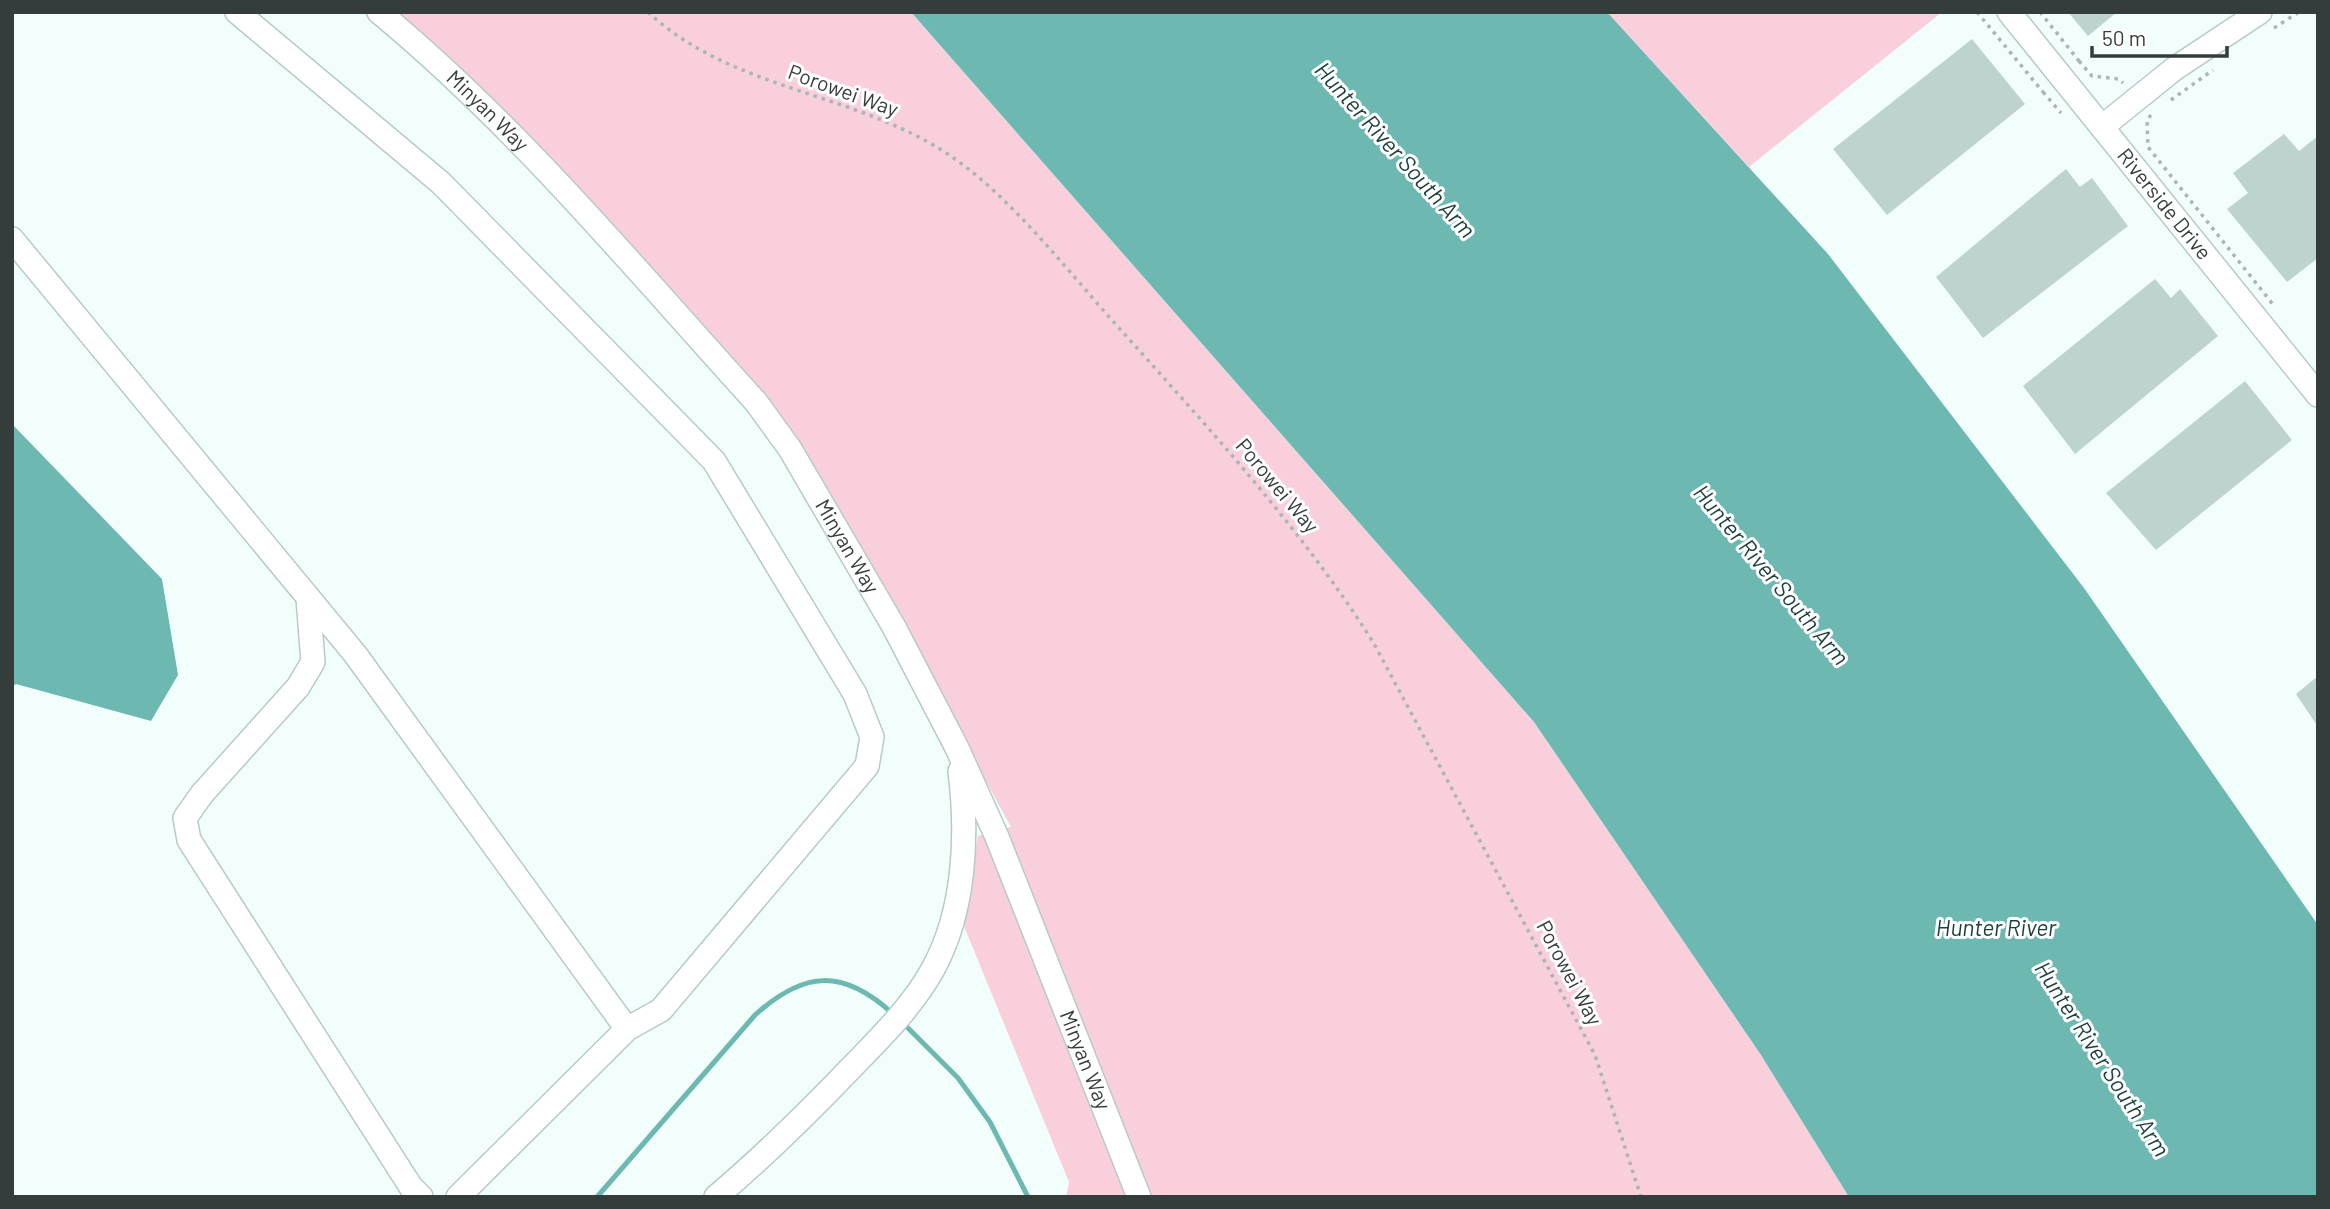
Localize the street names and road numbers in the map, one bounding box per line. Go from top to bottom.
street label: Porowei Way [785,58,902,121]
street label: Minyan Way [442,64,535,156]
street label: Riverside Drive [2113,143,2218,264]
street label: Porowei Way [1232,433,1325,537]
street label: Minyan Way [811,494,886,598]
street label: Porowei Way [1532,916,1609,1029]
street label: Minyan Way [1056,1006,1117,1113]

